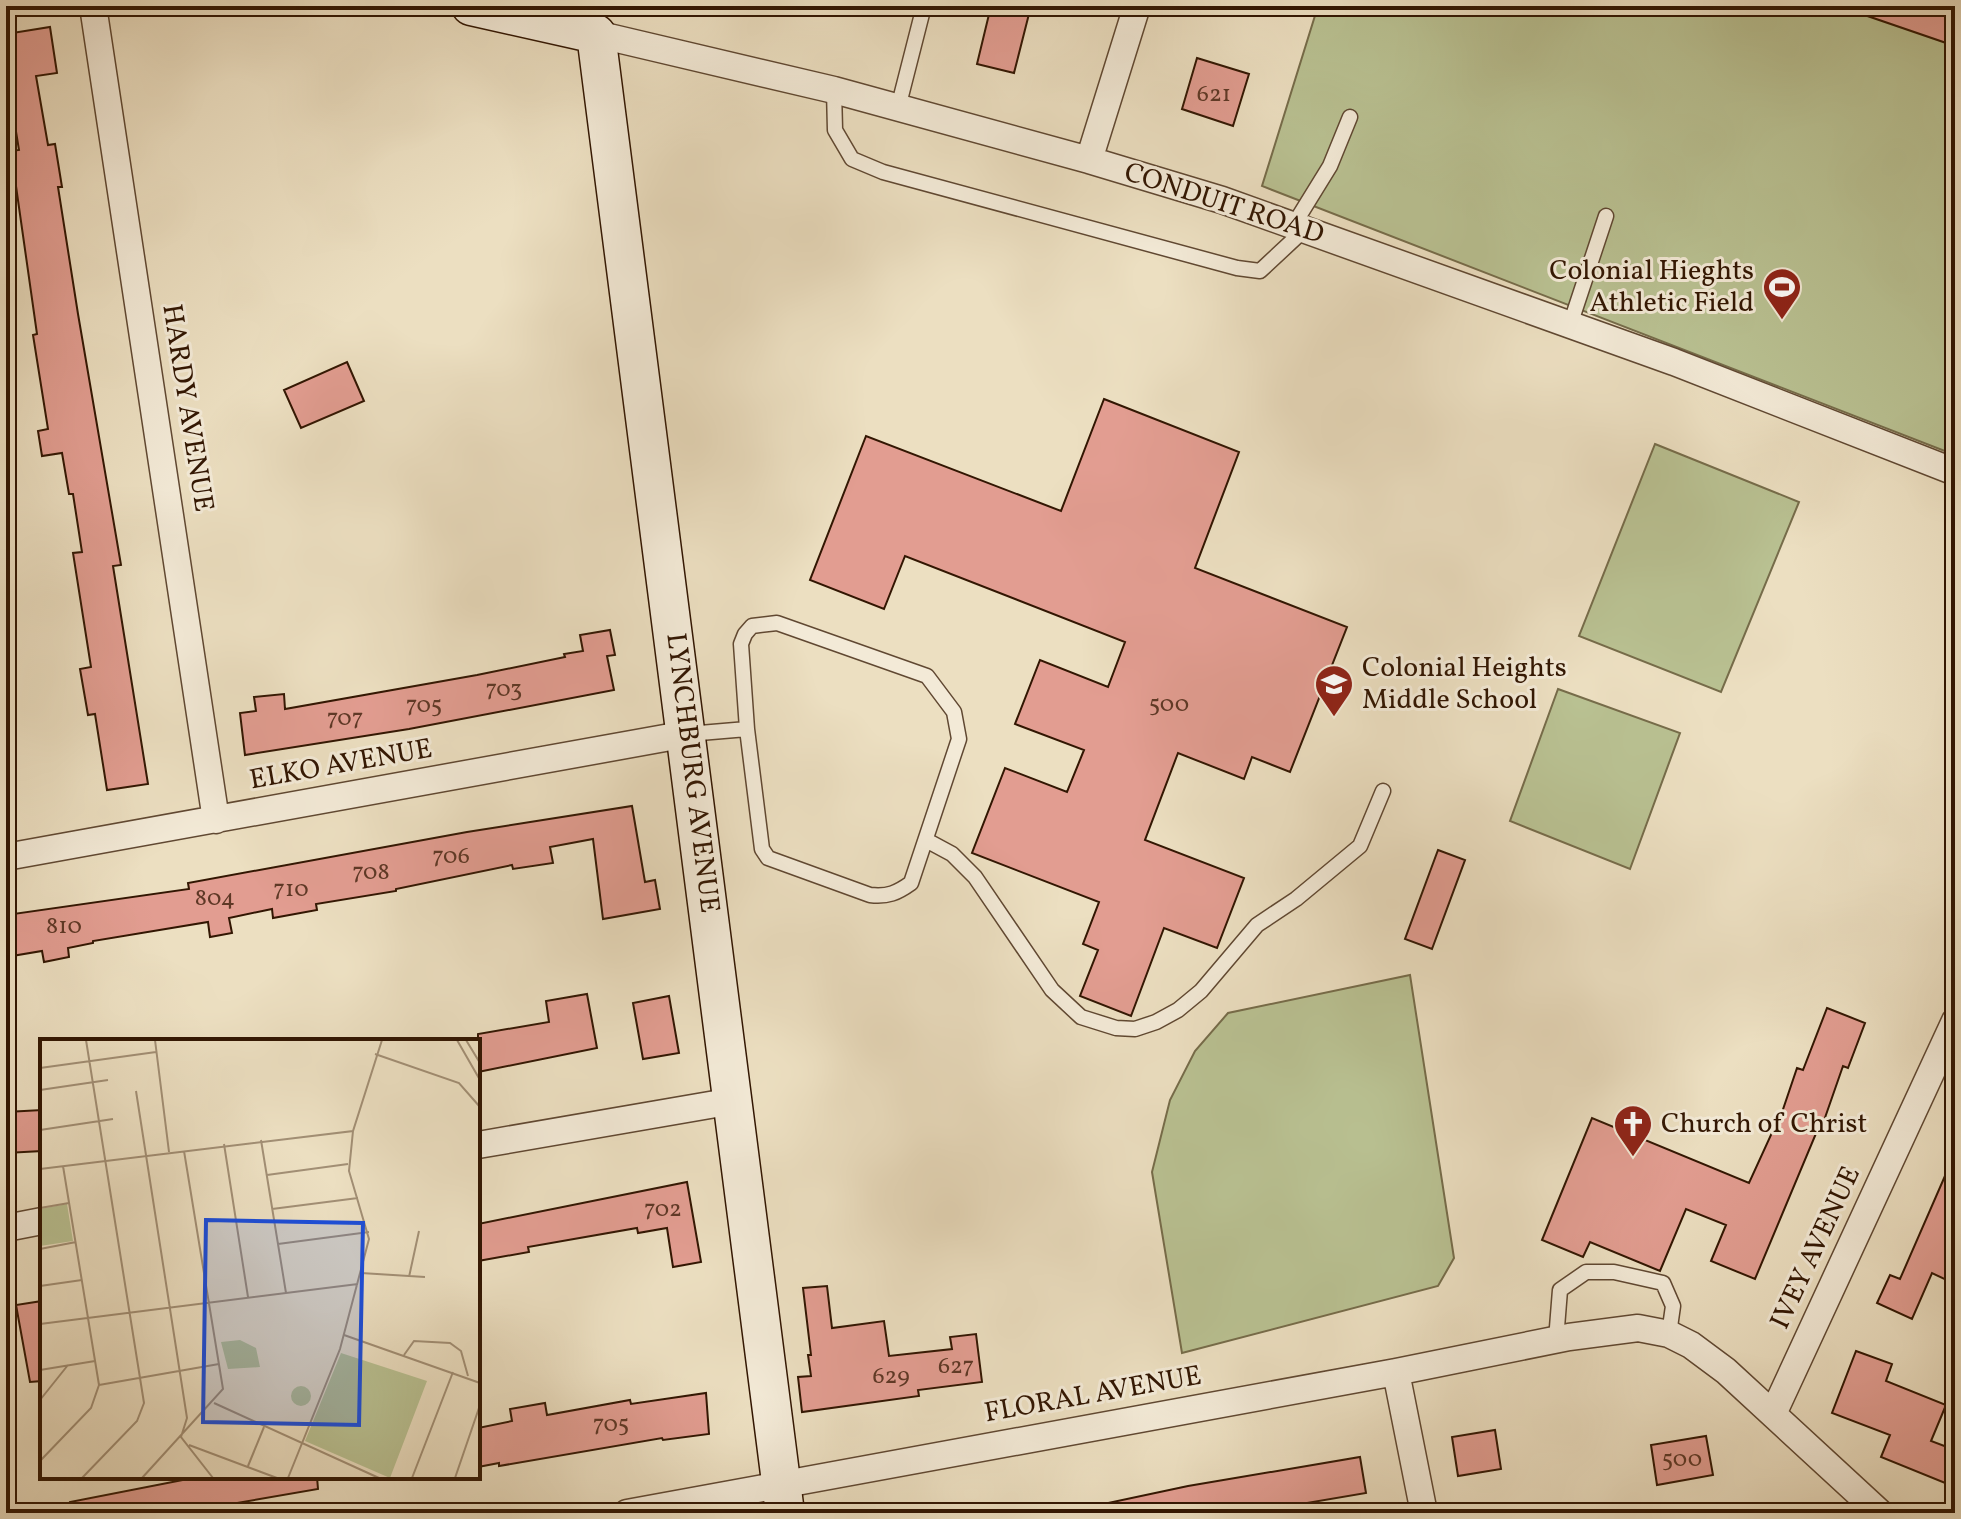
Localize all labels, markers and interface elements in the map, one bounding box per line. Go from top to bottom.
house number: 621 [1197,78,1231,112]
street label: CONDUIT ROAD [1119,153,1329,255]
place label: Colonial Hieghts Athletic Field [1549,252,1754,323]
sports icon: Colonial Hieghts Athletic Field [1761,266,1803,321]
street label: HARDY AVENUE [151,301,223,515]
street label: LYNCHBURG AVENUE [655,631,729,915]
place label: Colonial Heights Middle School [1362,649,1567,720]
school or university icon: Colonial Heights Middle School [1313,663,1355,718]
house number: 703 [486,673,522,707]
house number: 500 [1149,688,1189,722]
house number: 705 [406,689,442,723]
house number: 707 [327,702,363,736]
street label: ELKO AVENUE [247,730,435,800]
house number: 706 [432,840,470,874]
house number: 708 [352,856,390,890]
house number: 710 [273,873,309,907]
house number: 804 [195,882,235,916]
house number: 810 [46,910,82,944]
inset map [40,1039,480,1479]
church icon: Church of Christ [1612,1103,1654,1158]
place label: Church of Christ [1661,1105,1867,1144]
street label: IVEY AVENUE [1761,1160,1871,1336]
house number: 702 [644,1193,682,1227]
house number: 627 [938,1350,974,1384]
street label: FLORAL AVENUE [981,1357,1205,1433]
house number: 629 [872,1360,910,1394]
house number: 705 [593,1408,629,1442]
house number: 500 [1662,1443,1702,1477]

